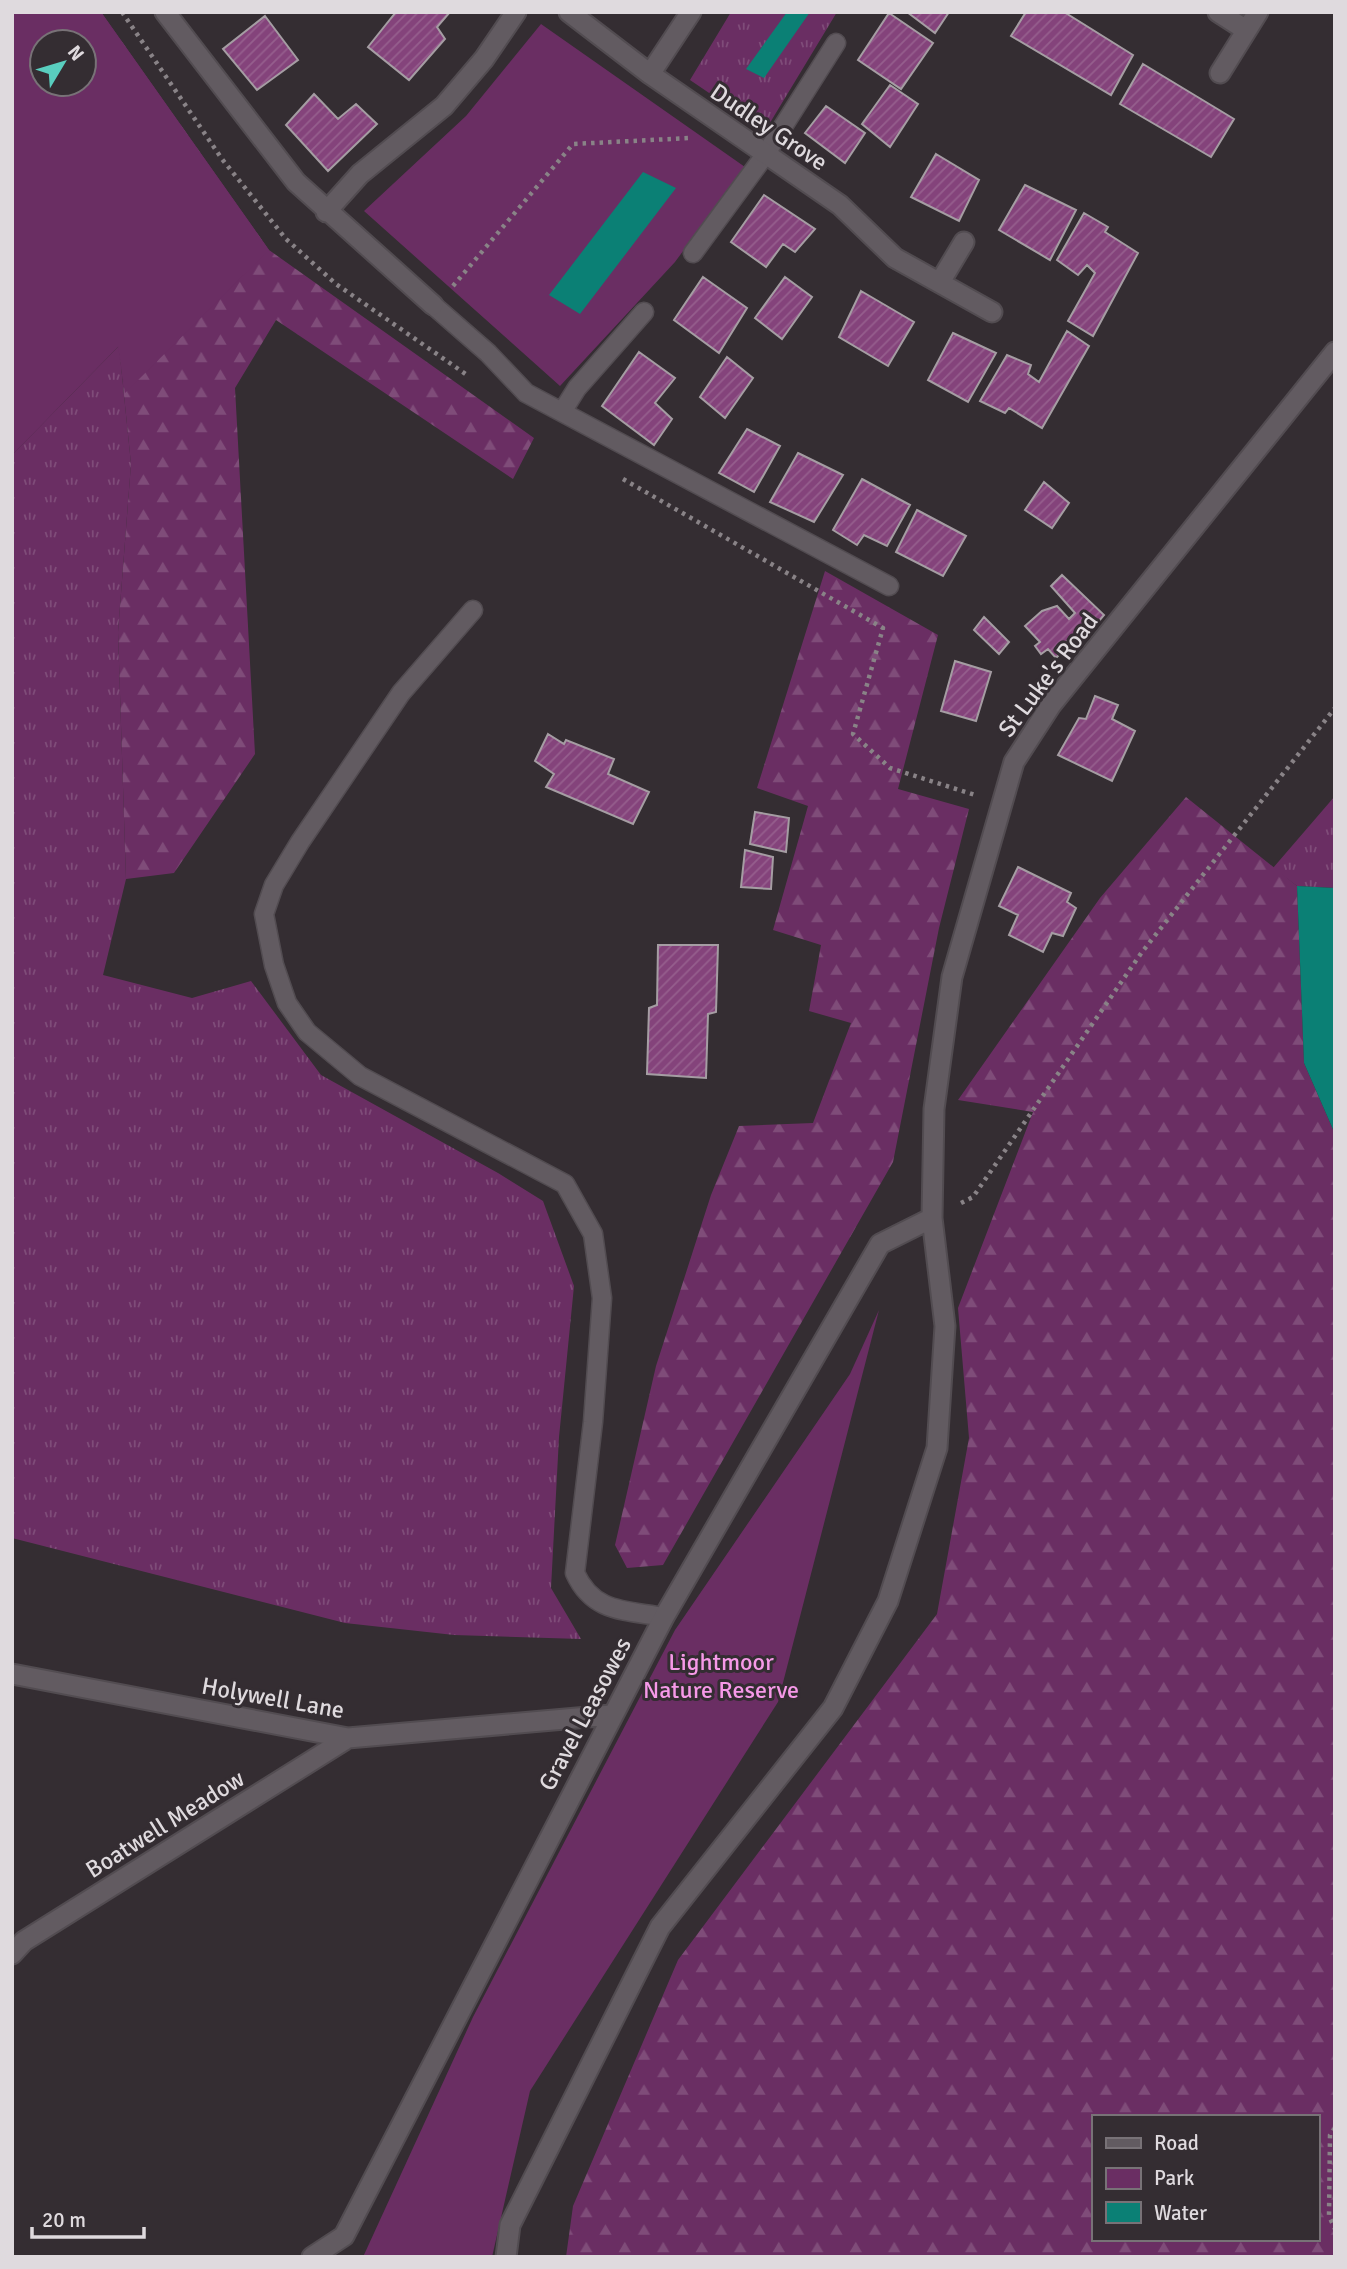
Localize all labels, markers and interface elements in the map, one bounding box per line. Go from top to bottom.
north arrow [28,28,98,98]
text: N [62,41,89,66]
street label: Dudley Grove [705,77,833,177]
street label: St Luke's Road [992,607,1104,743]
street label: Gravel Leasowes [532,1632,638,1796]
park label: Lightmoor Nature Reserve [643,1647,799,1705]
street label: Holywell Lane [199,1671,347,1725]
street label: Boatwell Meadow [80,1763,250,1885]
legend [1092,2115,1319,2241]
text: Road [1154,2130,1199,2156]
text: Park [1154,2165,1195,2191]
scale bar [32,2196,144,2240]
text: Water [1154,2200,1207,2226]
text: 20 m [42,2207,86,2233]

